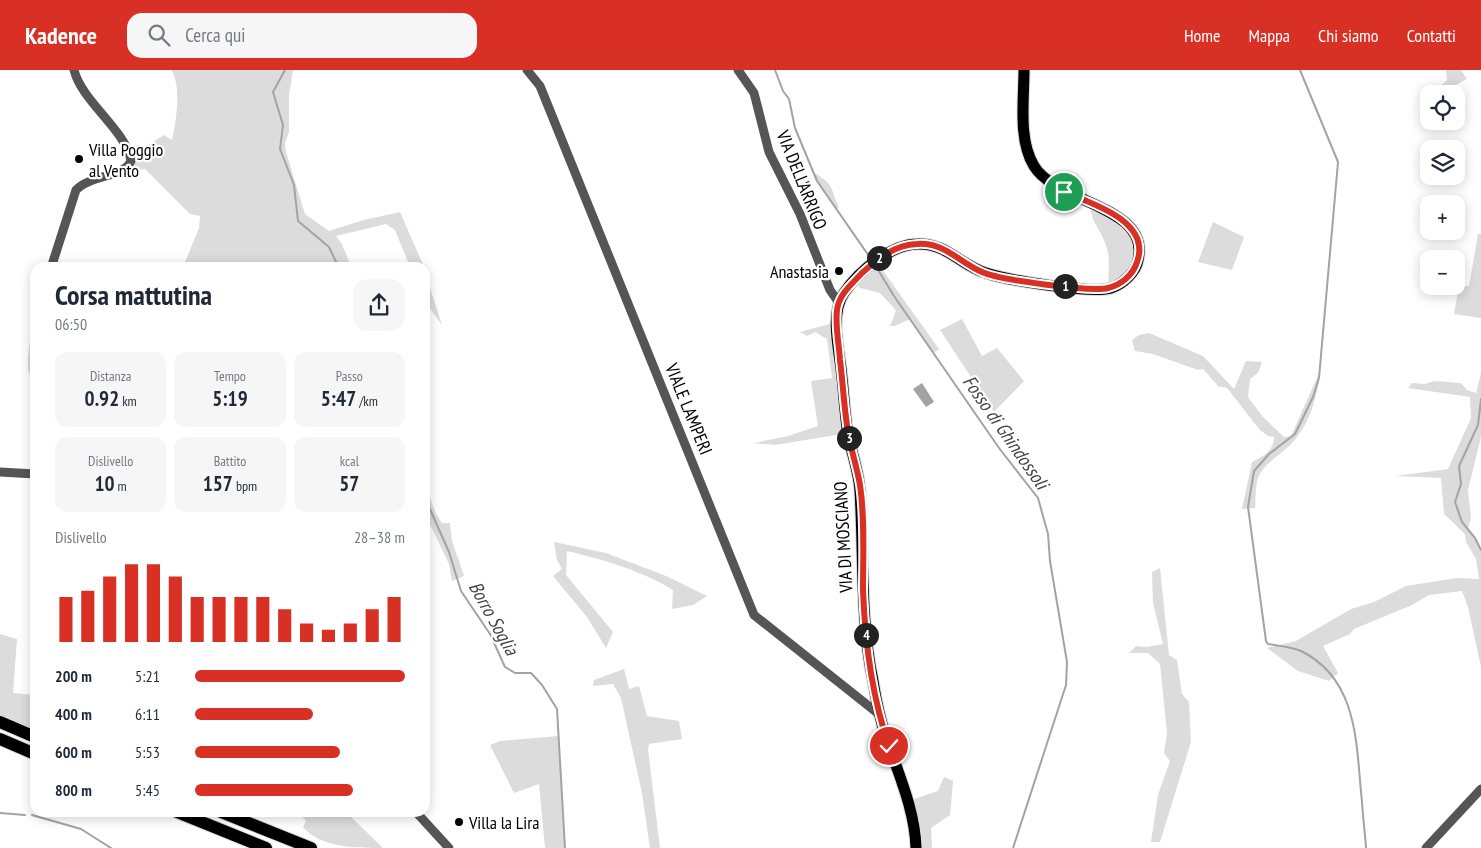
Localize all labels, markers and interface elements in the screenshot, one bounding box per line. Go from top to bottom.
search box [127,13,477,58]
text: Kadence [25,20,97,51]
icon: search [145,21,173,49]
text: Cerca qui [185,23,245,47]
text: Home [1184,24,1221,47]
text: Mappa [1249,24,1290,47]
text: Chi siamo [1318,24,1379,47]
text: Contatti [1407,24,1456,47]
map controls [1420,85,1465,295]
button: locate [1420,85,1465,130]
street label: VIA DELL'ARRIGO [771,126,832,233]
place label: Villa Poggio al Vento [88,138,163,182]
button: layers [1420,140,1465,185]
marker: Villa Poggio al Vento [73,153,85,165]
pin [1043,171,1085,213]
icon: arrive [1050,178,1078,206]
button: + [1420,195,1465,240]
pin: 2 [866,246,892,270]
text: 2 [876,249,883,267]
button: − [1420,250,1465,295]
place label: Anastasia [770,260,829,283]
marker: Anastasia [833,265,845,277]
pin: 1 [1052,274,1078,298]
text: Corsa mattutina [55,276,212,313]
text: 1 [1062,277,1069,295]
button: share [353,279,405,331]
text: 06:50 [55,314,87,334]
street label: VIALE LAMPERI [660,359,718,458]
text: Distanza [90,367,131,385]
text: Tempo [214,367,246,385]
text: Passo [336,367,363,385]
water label: Fosso di Ghindossoli [958,370,1056,496]
text: 0.92 [85,385,119,412]
text: 5:19 [212,385,248,412]
text: 5:47 [321,385,356,412]
text: km [119,392,137,410]
text: /km [356,392,378,410]
pin: 3 [836,426,862,450]
text: 3 [846,429,853,447]
text: Dislivello [88,452,133,470]
text: Battito [214,452,246,470]
text: kcal [340,452,359,470]
text: 10 [95,470,115,497]
text: 157 [203,470,233,497]
text: 57 [339,470,359,497]
text: m [115,477,127,495]
text: bpm [233,477,257,495]
street label: VIA DI MOSCIANO [829,481,857,594]
text: Dislivello [55,527,107,547]
text: 28–38 m [354,527,405,547]
water label: Borro Soglia [464,577,525,660]
pin: 4 [854,622,878,648]
text: 4 [863,626,870,644]
text: 200 m [55,666,92,686]
text: 5:21 [135,666,160,686]
text: 400 m [55,704,92,724]
text: 6:11 [135,704,160,724]
pin [868,725,910,767]
icon: check [875,732,903,760]
text: 600 m [55,742,92,762]
text: 5:53 [135,742,160,762]
text: 800 m [55,780,92,800]
text: 5:45 [135,780,160,800]
place label: Villa la Lira [468,811,539,834]
marker: Villa la Lira [453,816,465,828]

